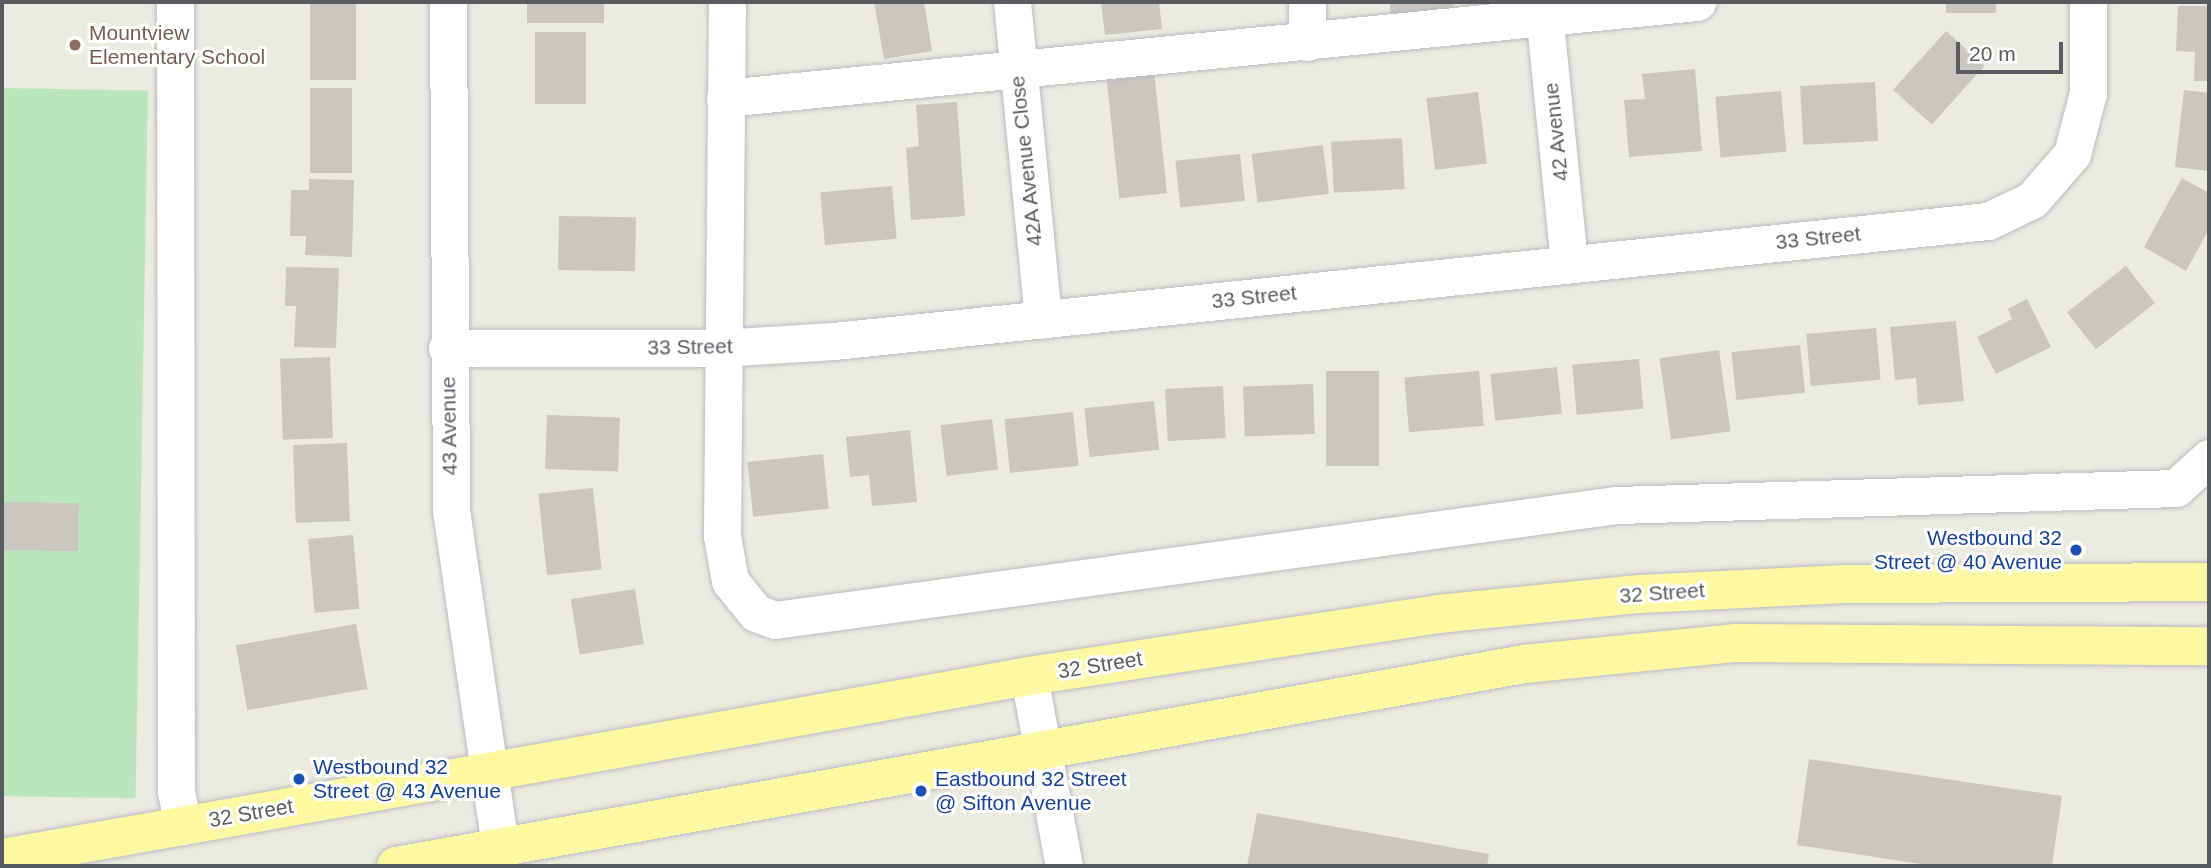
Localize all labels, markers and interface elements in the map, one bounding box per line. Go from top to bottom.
place label: Mountview Elementary School [89,20,265,70]
scale bar [1959,28,2066,72]
marker: Mountview Elementary School [67,37,83,53]
text: 20 m [1969,42,2016,65]
street label: 42A Avenue Close [1004,73,1048,249]
street label: 42 Avenue [1538,81,1574,183]
street label: 33 Street [1774,221,1862,255]
street label: 33 Street [1210,280,1298,314]
street label: 33 Street [647,334,733,360]
street label: 43 Avenue [436,376,462,476]
place label: Westbound 32 Street @ 40 Avenue [1873,525,2062,575]
marker: Westbound 32 Street @ 40 Avenue [2068,542,2084,558]
street label: 32 Street [1619,577,1705,609]
street label: 32 Street [1056,646,1144,684]
place label: Westbound 32 Street @ 43 Avenue [313,754,502,804]
place label: Eastbound 32 Street @ Sifton Avenue [935,766,1126,816]
marker: Westbound 32 Street @ 43 Avenue [291,771,307,787]
marker: Eastbound 32 Street @ Sifton Avenue [913,783,929,799]
street label: 32 Street [207,793,295,833]

